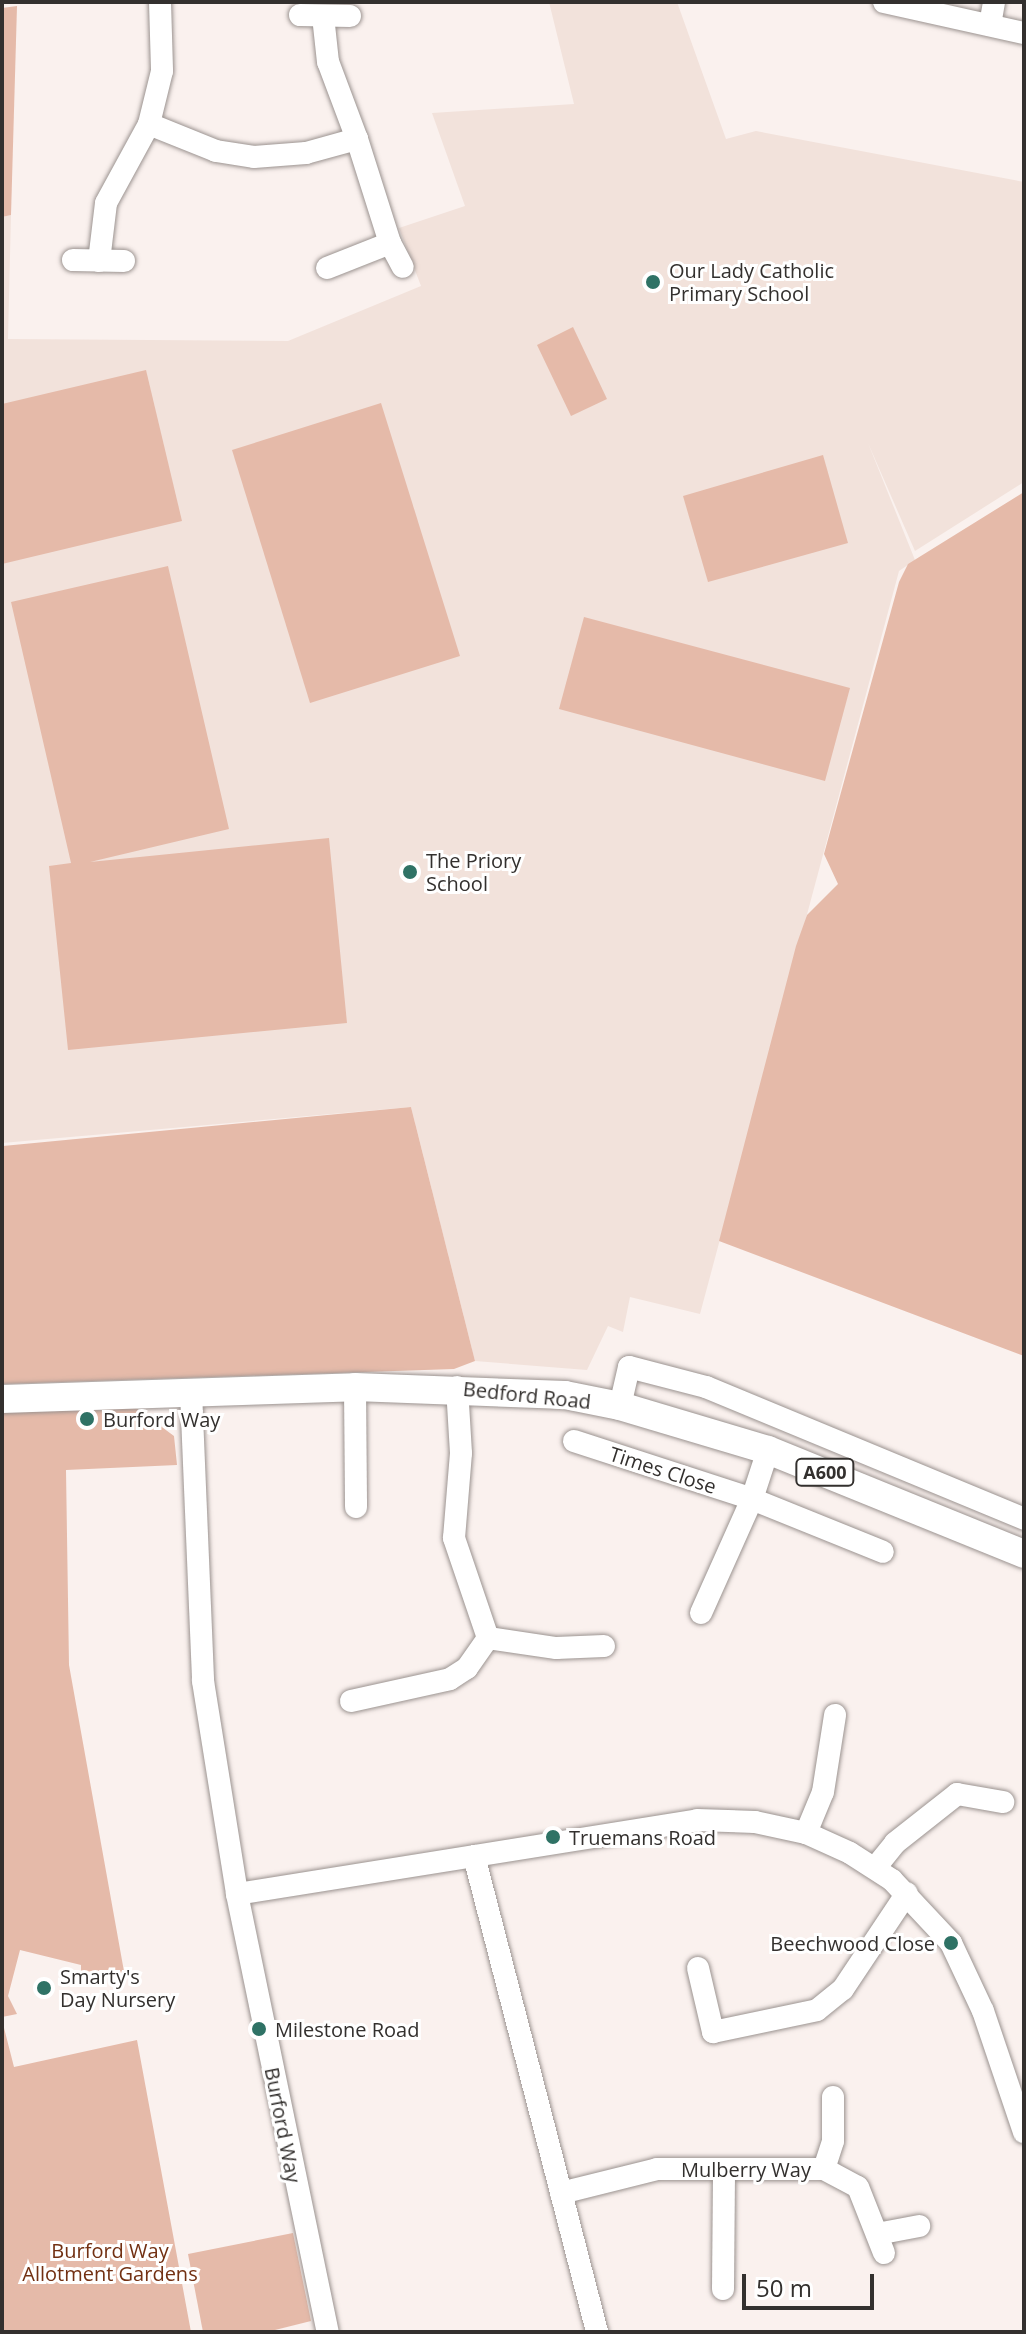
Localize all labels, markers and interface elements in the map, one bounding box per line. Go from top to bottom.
place label: Our Lady Catholic Primary School [669,258,834,305]
marker: Our Lady Catholic Primary School [644,273,662,291]
place label: The Priory School [426,848,521,895]
marker: The Priory School [401,863,419,881]
street label: Bedford Road [462,1376,592,1414]
place label: Burford Way [103,1407,220,1431]
marker: Burford Way [78,1410,96,1428]
street label: Times Close [607,1441,719,1499]
road number: A600 [795,1458,855,1486]
place label: Truemans Road [569,1825,716,1849]
marker: Truemans Road [544,1828,562,1846]
place label: Beechwood Close [770,1931,935,1955]
marker: Beechwood Close [942,1934,960,1952]
place label: Smarty's Day Nursery [60,1964,175,2011]
marker: Smarty's Day Nursery [35,1979,53,1997]
place label: Milestone Road [275,2017,419,2041]
marker: Milestone Road [250,2020,268,2038]
street label: Burford Way [260,2065,306,2185]
street label: Mulberry Way [681,2157,811,2181]
park label: Burford Way Allotment Gardens [22,2239,198,2286]
scale bar [746,2258,878,2308]
text: 50 m [756,2271,812,2304]

